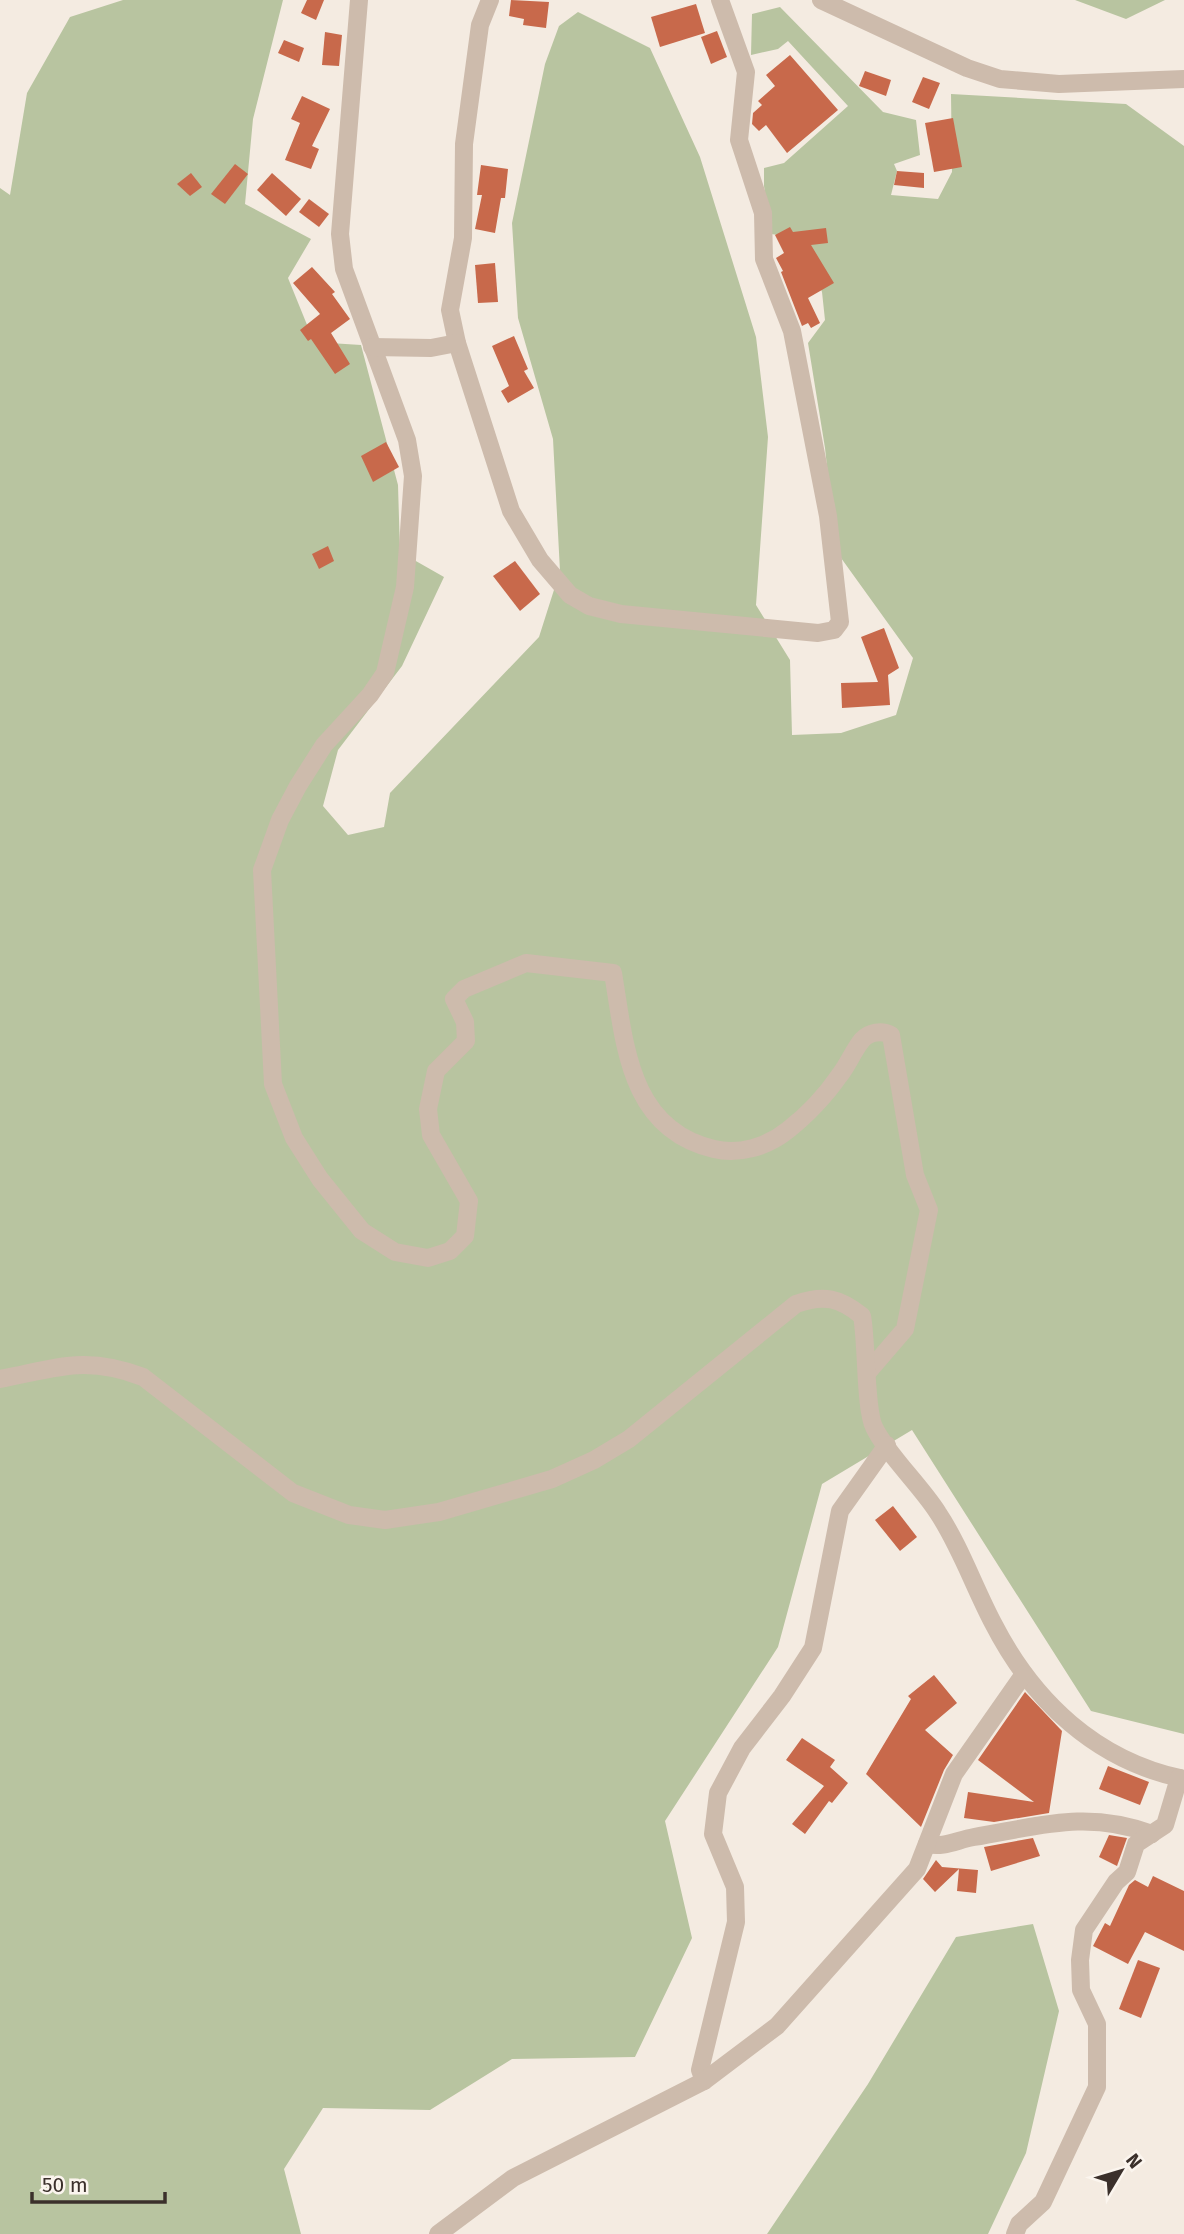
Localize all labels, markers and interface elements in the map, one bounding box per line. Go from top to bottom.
north arrow [1086,2136,1156,2206]
text: N [1121,2149,1147,2173]
scale bar [32,2160,164,2204]
text: 50 m [42,2172,88,2198]

